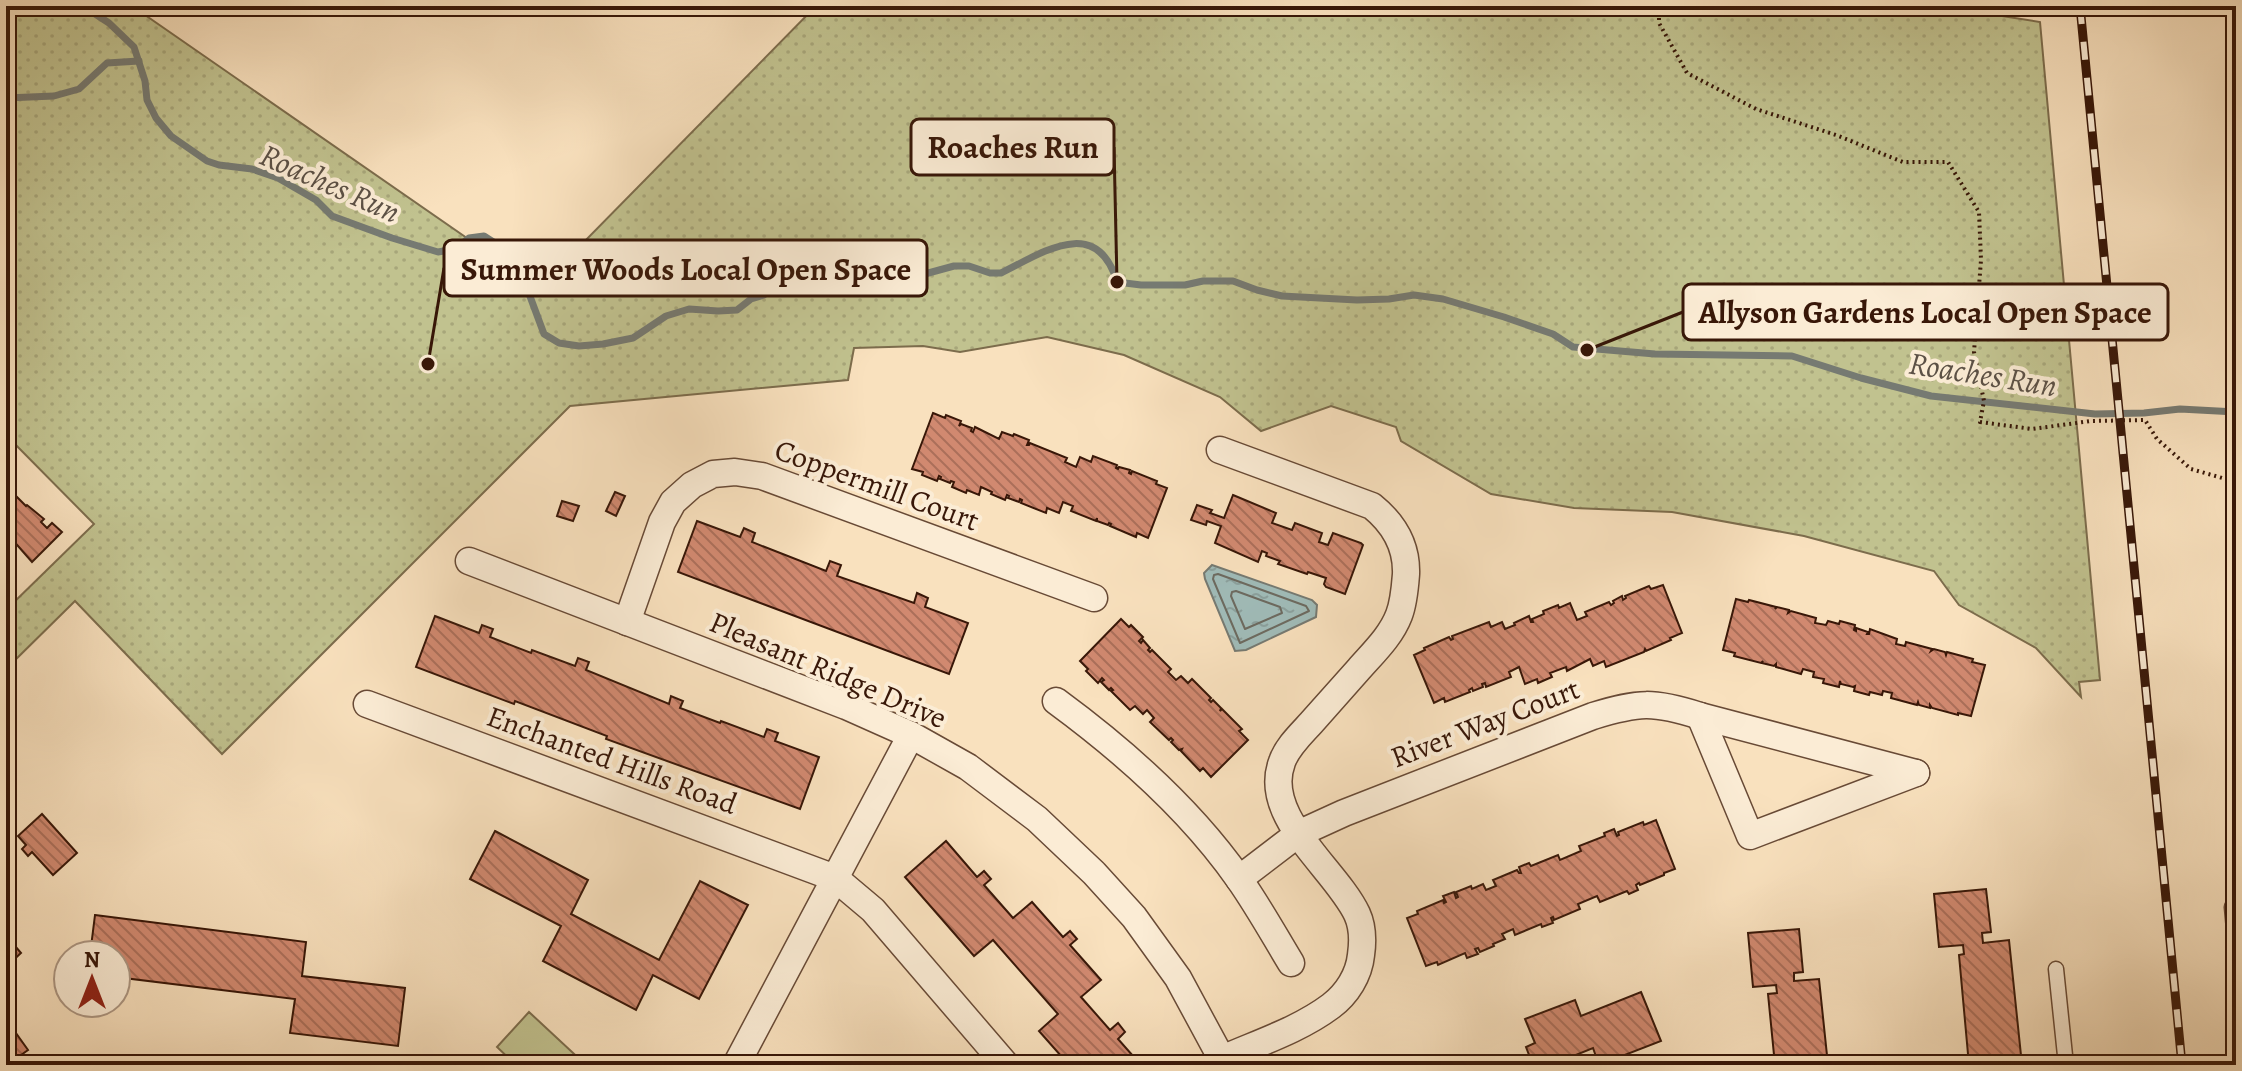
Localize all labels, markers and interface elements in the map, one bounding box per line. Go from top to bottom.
callout: Roaches Run [911,119,1114,175]
text: Roaches Run [927,125,1099,169]
water label: Roaches Run [253,133,407,233]
callout: Summer Woods Local Open Space [444,240,927,296]
text: Summer Woods Local Open Space [461,247,911,291]
callout: Allyson Gardens Local Open Space [1683,284,2168,340]
text: Allyson Gardens Local Open Space [1697,290,2152,334]
water label: Roaches Run [1906,341,2060,407]
street label: Coppermill Court [769,430,985,541]
street label: Pleasant Ridge Drive [703,602,953,738]
street label: River Way Court [1385,669,1585,777]
street label: Enchanted Hills Road [481,696,744,824]
north arrow [52,939,132,1019]
text: N [84,945,100,975]

